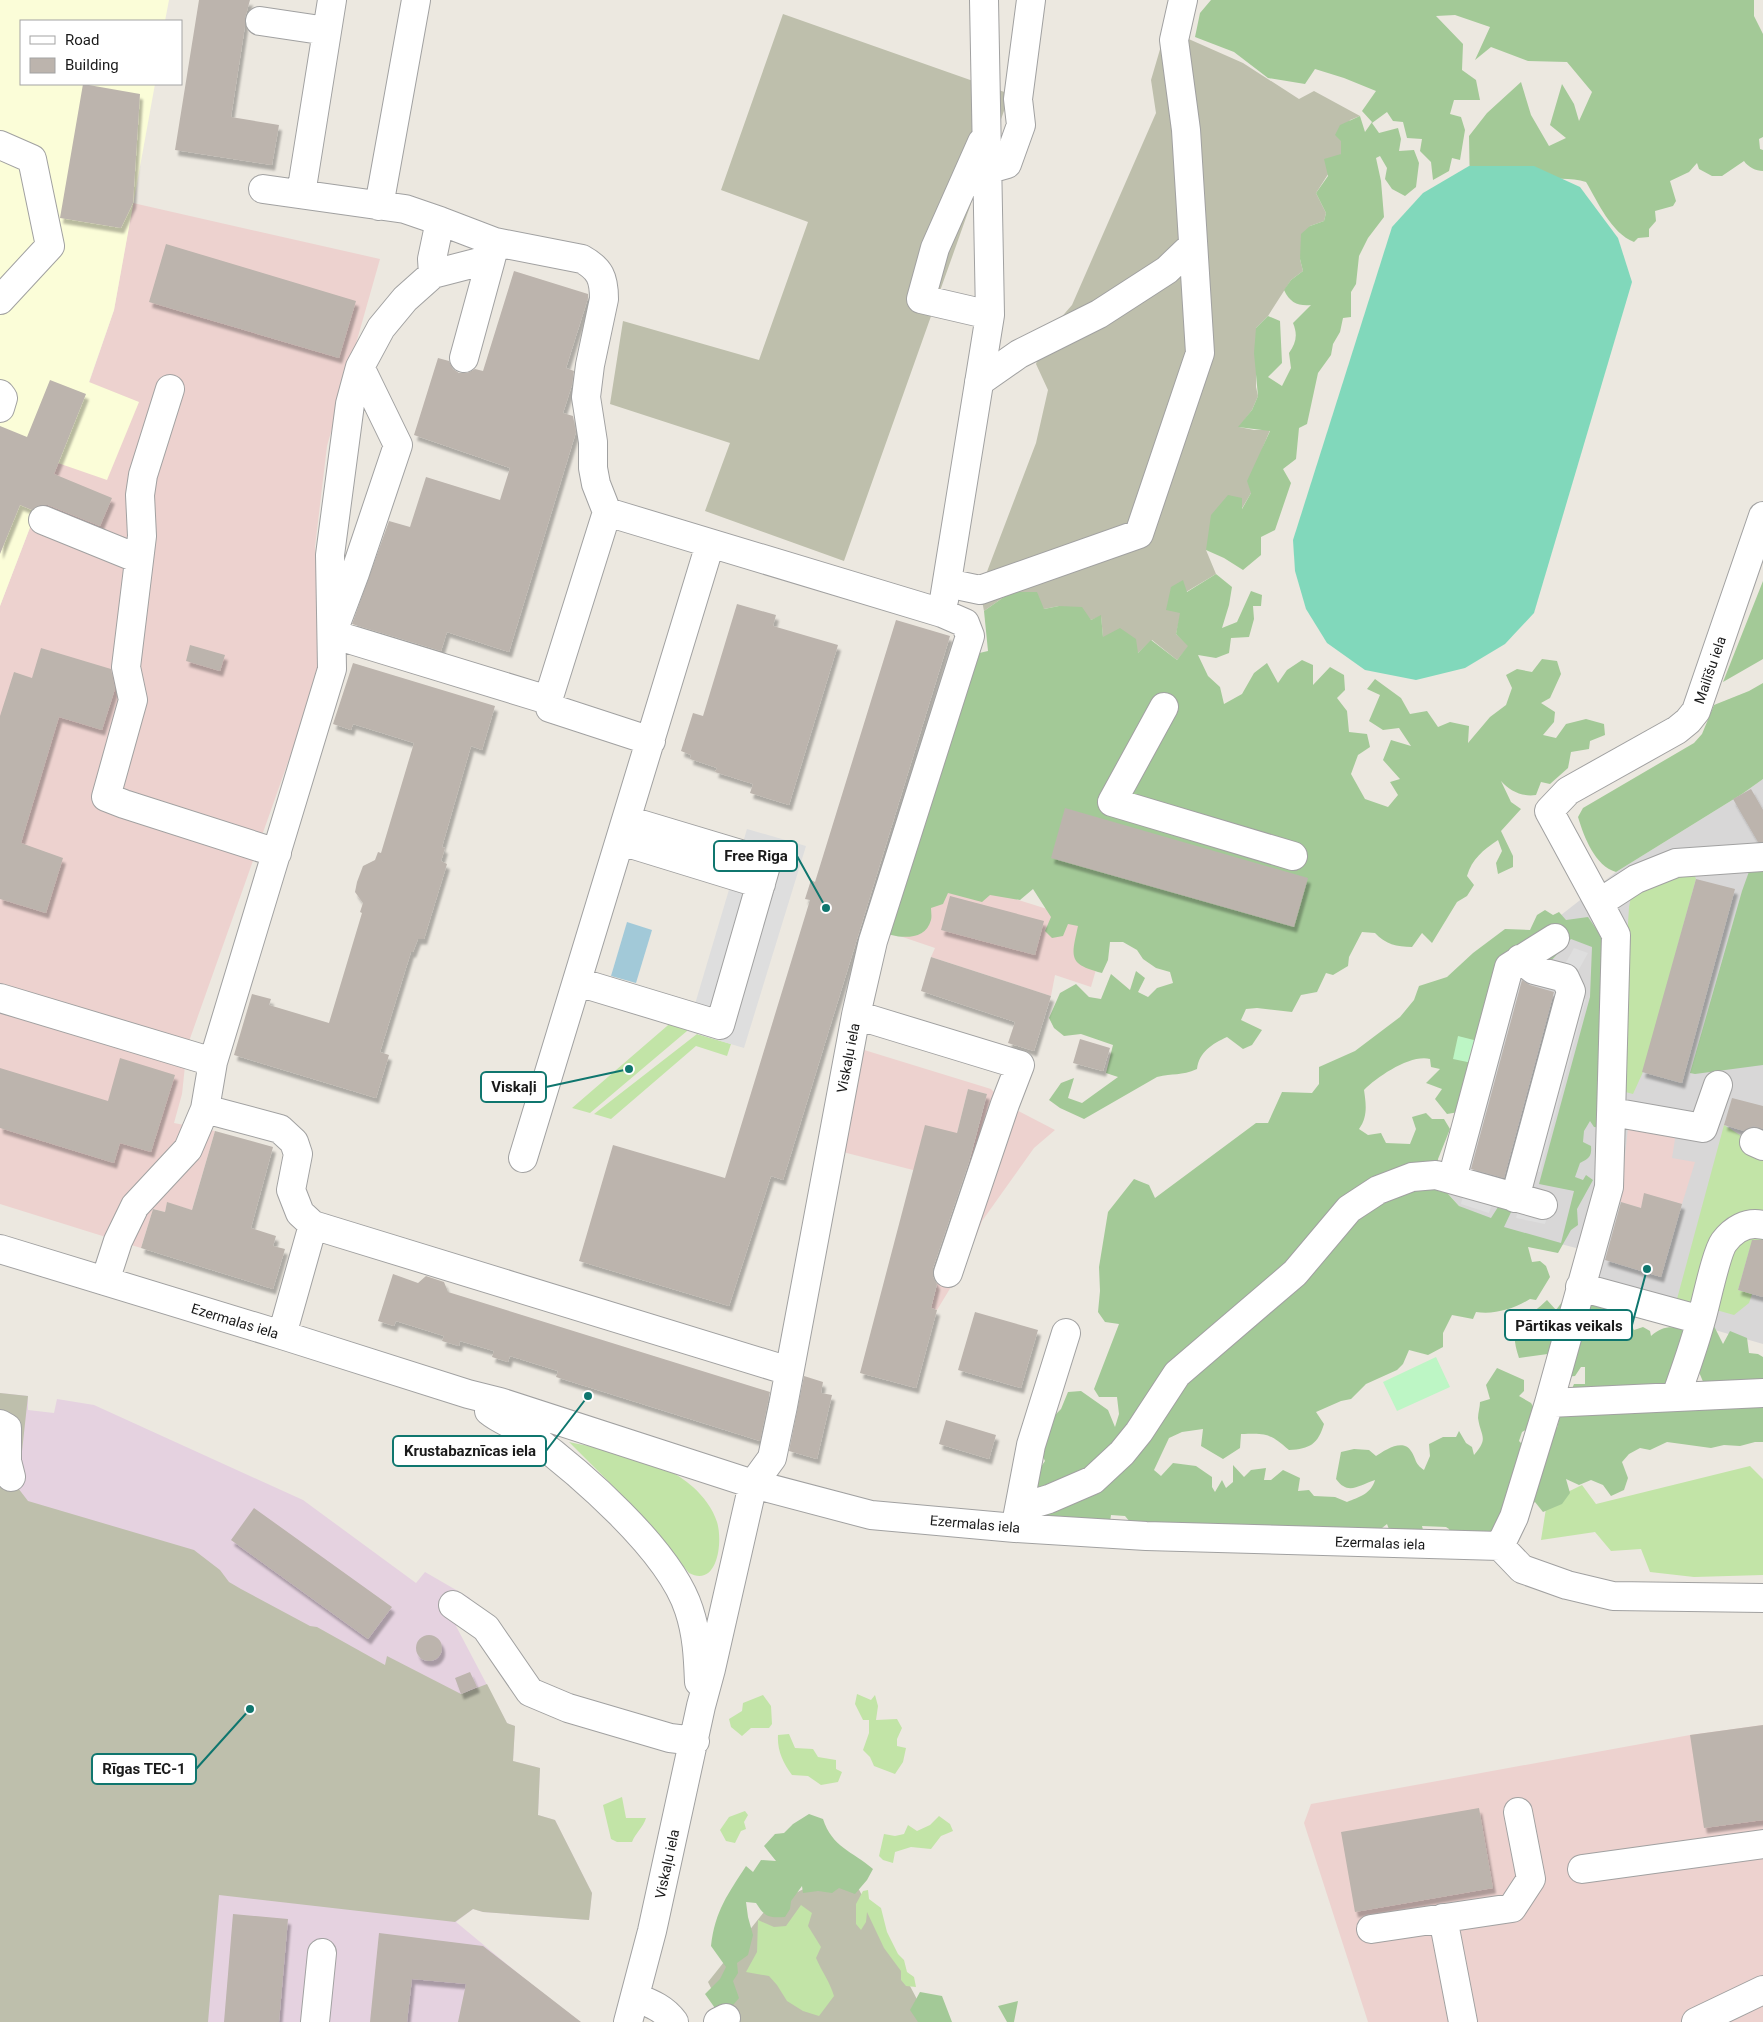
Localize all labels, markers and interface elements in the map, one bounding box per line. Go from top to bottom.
legend [20,20,182,85]
text: Road [65,31,99,49]
text: Building [65,56,119,74]
street label: Mailīšu iela [1691,634,1729,706]
callout: Free Riga [714,841,797,871]
text: Free Riga [724,847,788,865]
street label: Viskaļu iela [833,1022,864,1094]
callout: Viskaļi [481,1072,546,1102]
text: Viskaļi [491,1078,537,1096]
street label: Ezermalas iela [189,1300,281,1342]
callout: Pārtikas veikals [1505,1310,1632,1340]
text: Pārtikas veikals [1515,1317,1623,1335]
callout: Krustabaznīcas iela [393,1436,546,1466]
text: Krustabaznīcas iela [404,1442,536,1460]
street label: Ezermalas iela [929,1512,1021,1536]
street label: Ezermalas iela [1335,1533,1425,1553]
callout: Rīgas TEC-1 [92,1754,196,1784]
text: Rīgas TEC-1 [102,1760,186,1778]
street label: Viskaļu iela [652,1828,683,1900]

